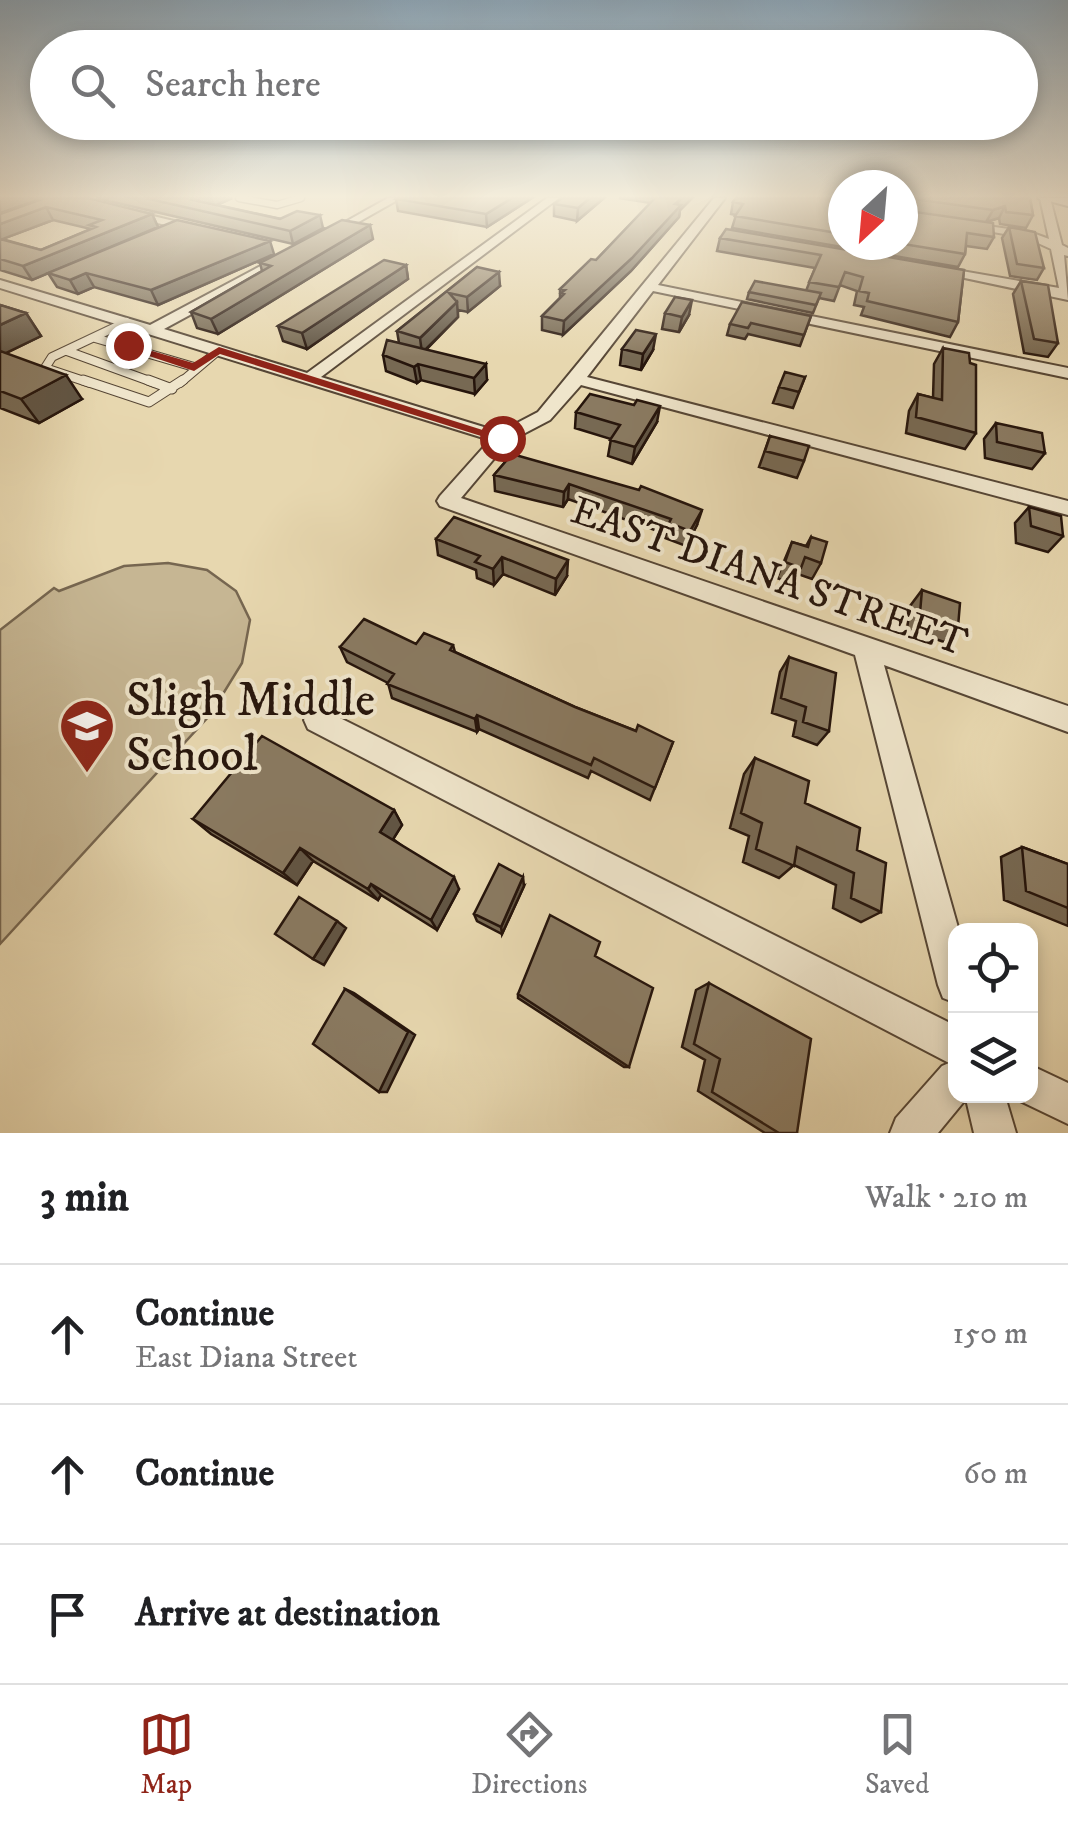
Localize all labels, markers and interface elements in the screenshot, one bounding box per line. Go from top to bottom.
search box [30,30,1038,140]
icon: search [65,58,120,113]
text: Search here [145,61,321,109]
north arrow [828,170,918,260]
route end [106,323,152,369]
route start [480,416,526,462]
street label: EAST DIANA STREET [564,487,974,669]
place label: Sligh Middle School [126,671,375,786]
school or university icon: Sligh Middle School [57,696,117,775]
map controls [948,923,1038,1103]
button: locate [948,923,1038,1013]
button: layers [948,1013,1038,1103]
text: 3 min [40,1172,129,1224]
text: Walk · 210 m [865,1178,1028,1218]
text: Continue [135,1290,274,1338]
icon: ahead [40,1307,95,1362]
text: 150 m [952,1314,1028,1354]
text: East Diana Street [135,1338,358,1378]
icon: ahead [40,1447,95,1502]
text: Continue [135,1450,274,1498]
text: 60 m [963,1454,1028,1494]
icon: arrive [40,1587,95,1642]
text: Arrive at destination [135,1590,440,1638]
tab: Map [139,1707,194,1802]
tab: Directions [471,1707,587,1802]
tab: Saved [865,1707,929,1802]

